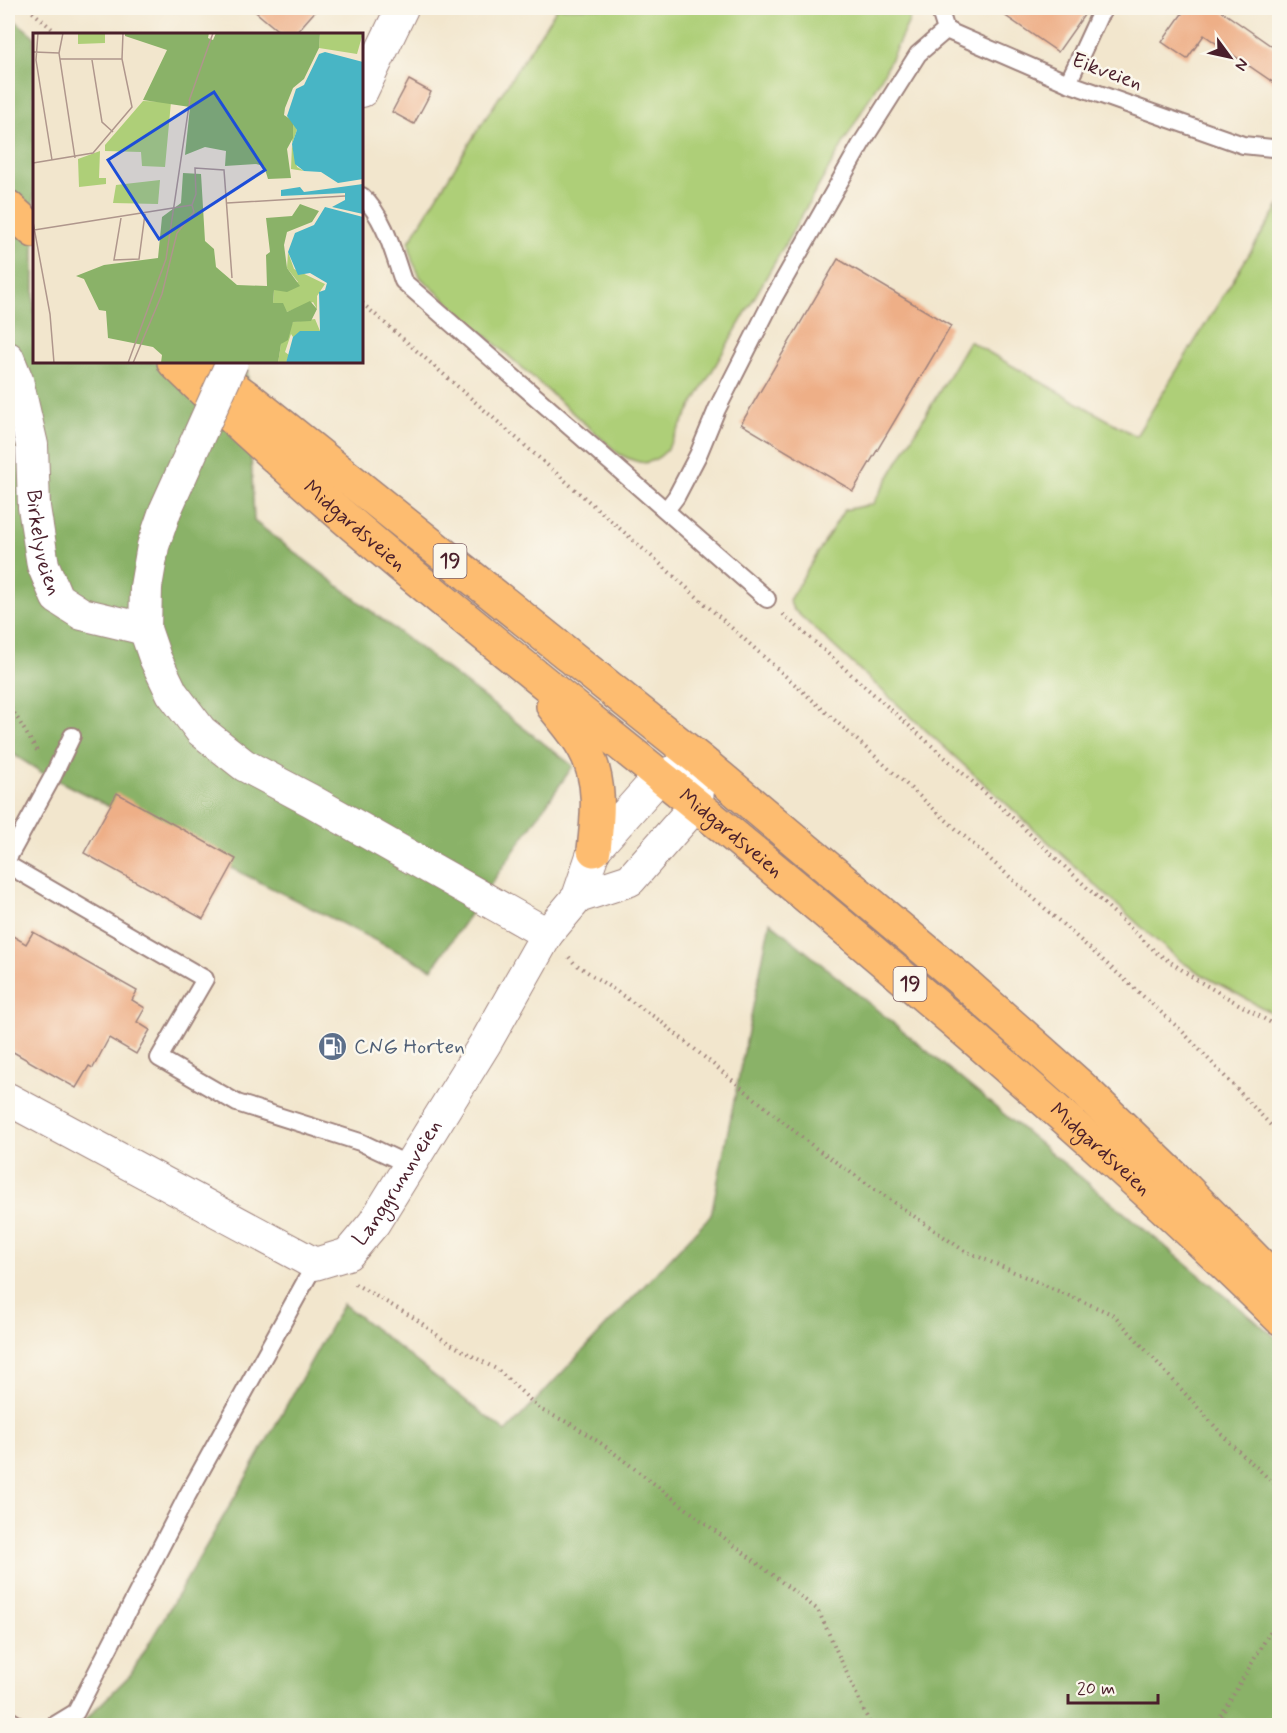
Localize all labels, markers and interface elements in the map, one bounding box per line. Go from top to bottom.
north arrow [1200,27,1260,87]
inset map [33,33,363,363]
street label: Eikveien [1068,46,1146,98]
text: N [1230,54,1253,75]
street label: Midgardsveien [297,474,412,578]
street label: Birkelyveien [19,489,68,600]
road number: 19 [434,544,466,578]
street label: Midgardsveien [673,782,789,885]
road number: 19 [894,967,926,1001]
fuel station icon: CNG Horten [317,1031,349,1063]
place label: CNG Horten [354,1033,465,1061]
street label: Midgardsveien [1043,1097,1157,1202]
street label: Langgrunnveien [346,1114,449,1252]
scale bar [1068,1667,1158,1705]
text: 20 m [1077,1677,1115,1701]

